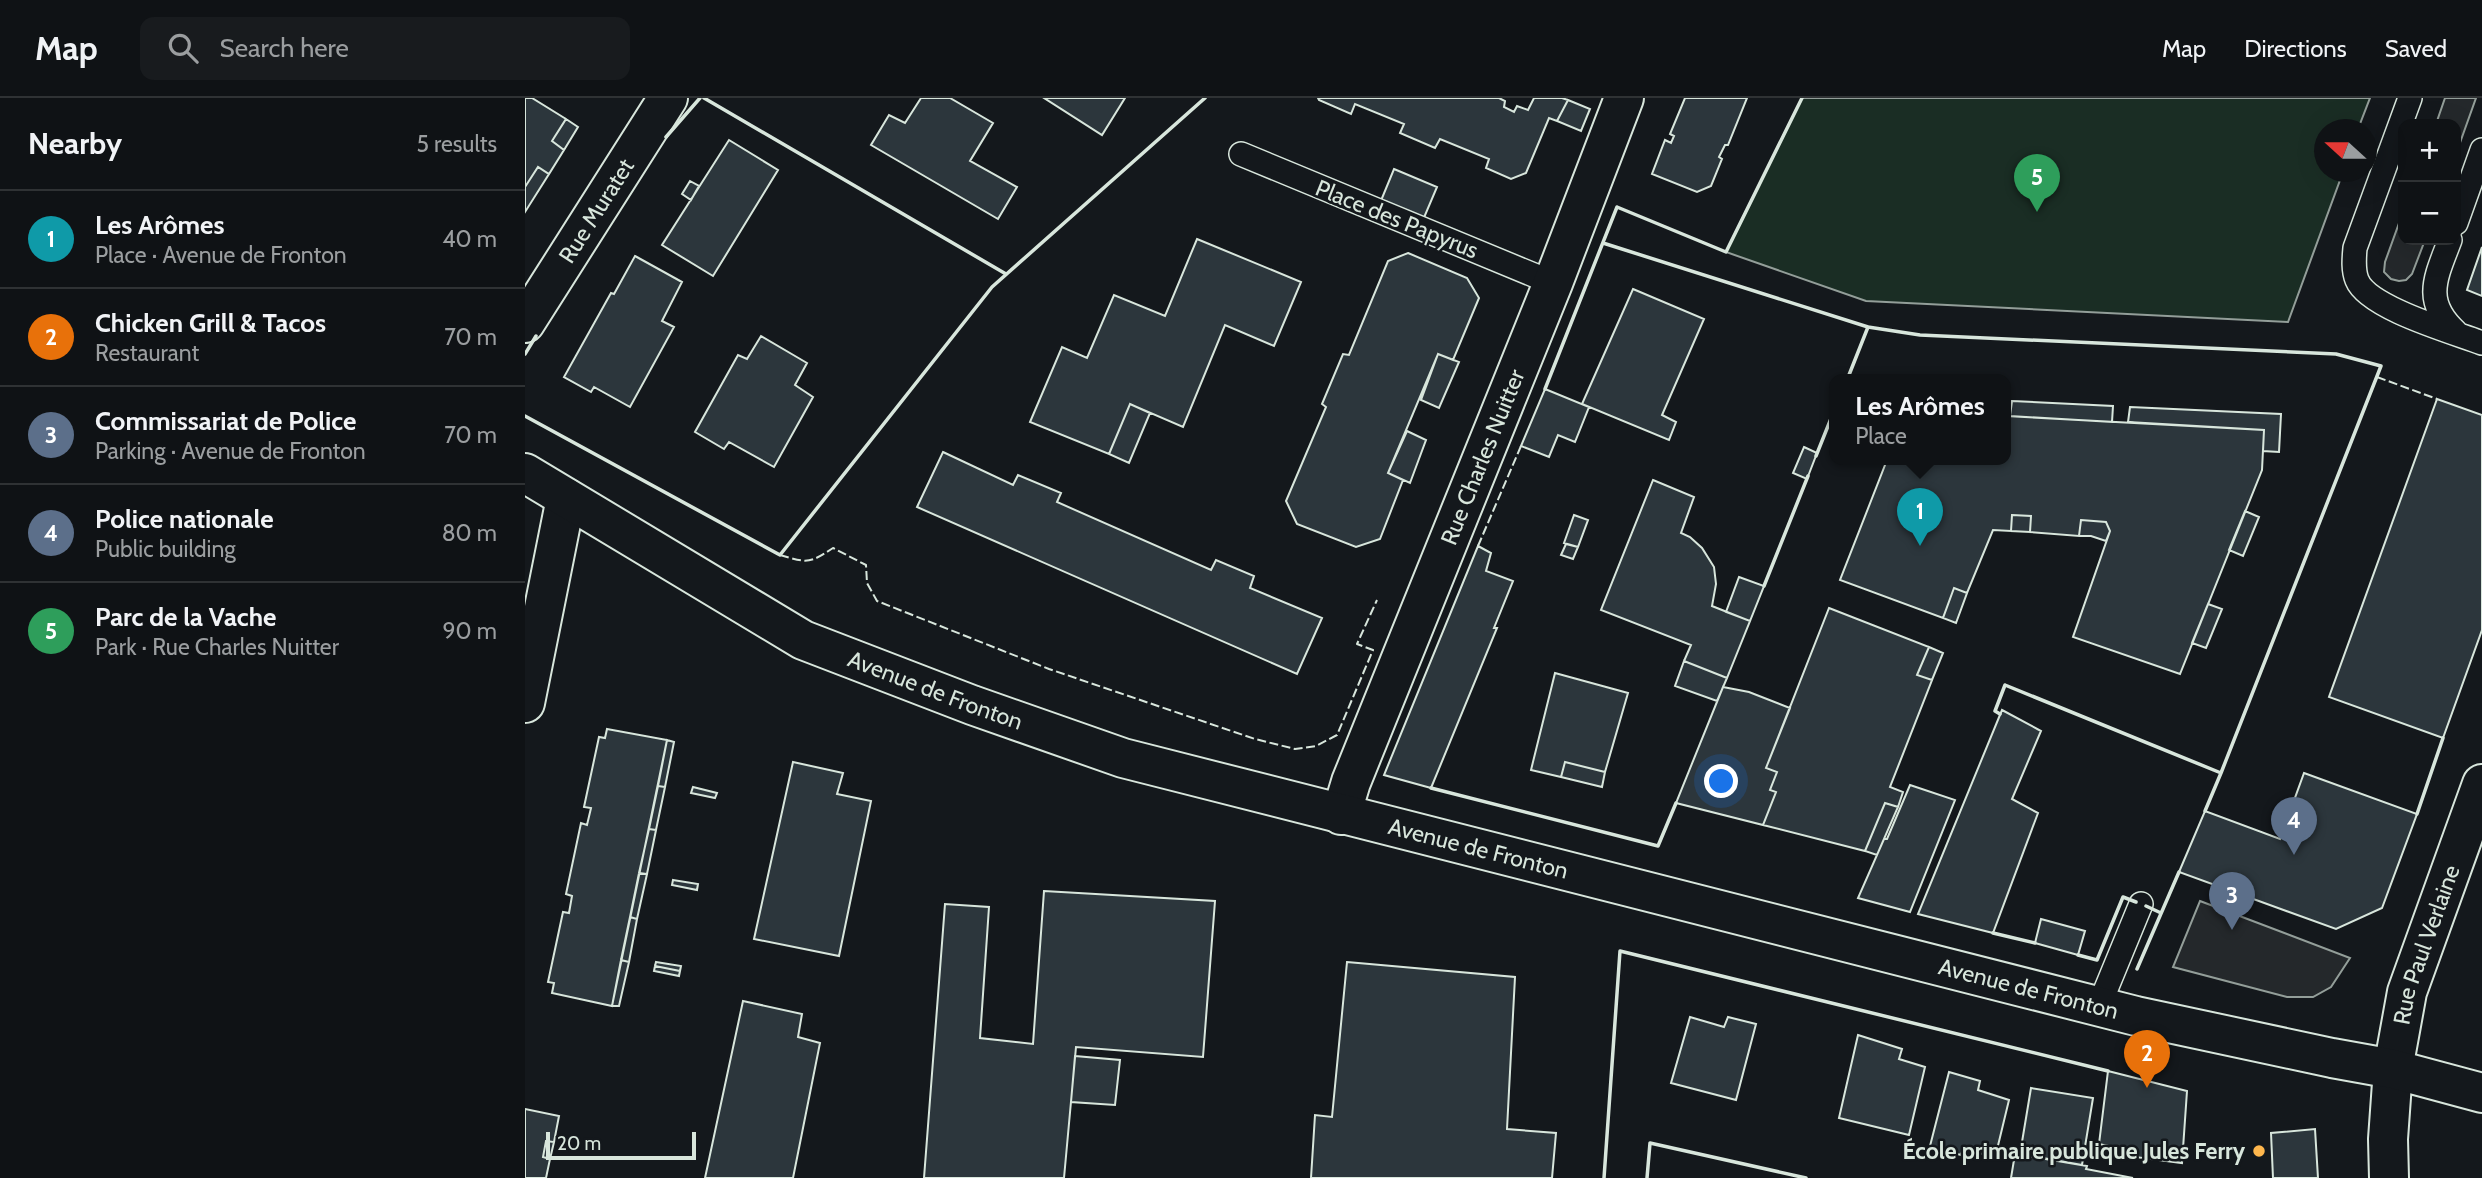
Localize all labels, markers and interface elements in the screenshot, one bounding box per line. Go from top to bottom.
search box [140,17,630,80]
text: Map [35,28,98,68]
icon: search [164,29,202,67]
text: Search here [220,32,349,64]
text: Map [2162,34,2206,63]
text: Directions [2244,34,2347,63]
text: Saved [2385,34,2447,63]
north arrow [2314,119,2377,182]
map controls [2398,119,2461,245]
button: + [2398,119,2461,182]
text: Nearby [28,125,122,162]
text: 5 results [416,130,497,158]
street label: Rue Muratet [553,153,640,268]
pin: 5 [2014,154,2060,212]
street label: Place des Papyrus [1312,174,1482,264]
button: − [2398,182,2461,245]
text: Les Arômes [95,209,224,241]
text: 1 [47,225,55,253]
text: 40 m [442,225,497,253]
text: Place · Avenue de Fronton [95,241,347,269]
text: Chicken Grill & Tacos [95,307,326,339]
text: 2 [45,323,57,351]
text: 70 m [444,323,497,351]
text: Restaurant [95,339,199,367]
street label: Rue Charles Nuitter [1434,365,1531,549]
popup [1829,374,2011,465]
text: Les Arômes [1855,390,1985,422]
text: Commissariat de Police [95,405,356,437]
text: 3 [45,421,57,449]
text: 70 m [444,421,497,449]
text: Place [1855,422,1907,450]
text: Parking · Avenue de Fronton [95,437,366,465]
pin: 1 [1897,488,1943,546]
text: Police nationale [95,503,274,535]
text: 4 [44,519,58,547]
text: 80 m [442,519,497,547]
text: Public building [95,535,236,563]
text: Parc de la Vache [95,601,276,633]
text: 5 [45,617,57,645]
text: 90 m [443,617,497,645]
text: Park · Rue Charles Nuitter [95,633,339,661]
street label: Avenue de Fronton [844,645,1026,736]
your location [1704,764,1738,798]
pin: 4 [2271,797,2317,855]
street label: Avenue de Fronton [1385,812,1571,885]
street label: Rue Paul Verlaine [2387,861,2466,1027]
pin: 3 [2209,872,2255,930]
street label: Avenue de Fronton [1936,952,2121,1025]
pin: 2 [2124,1030,2170,1088]
scale bar [546,1129,697,1161]
text: 20 m [557,1132,601,1155]
place label: École primaire publique Jules Ferry [1902,1137,2246,1165]
marker: École primaire publique Jules Ferry [2251,1143,2267,1159]

